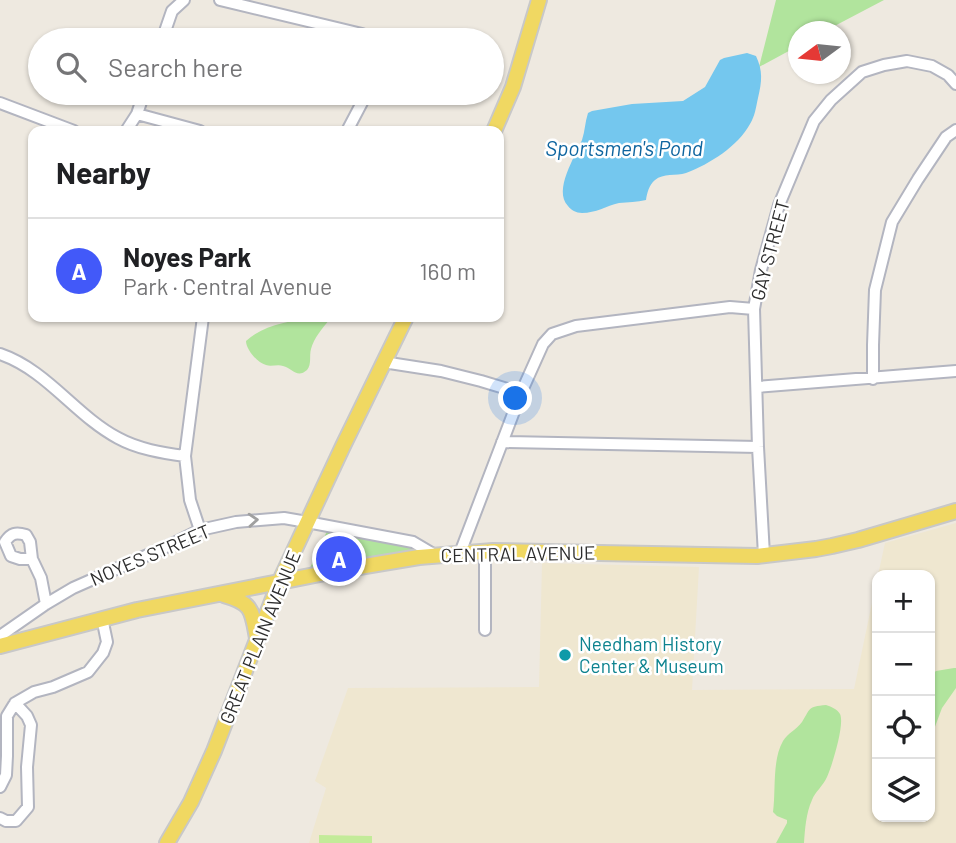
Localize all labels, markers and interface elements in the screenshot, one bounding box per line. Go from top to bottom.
north arrow [788,21,851,84]
search box [28,28,504,105]
icon: search [52,48,90,86]
text: Search here [108,51,243,82]
water label: Sportsmen's Pond [545,135,703,160]
text: Nearby [56,154,151,190]
street label: GAY STREET [745,197,794,303]
text: Noyes Park [123,241,251,272]
text: A [71,257,87,285]
text: 160 m [419,257,476,285]
text: Park · Central Avenue [123,272,332,300]
your location [498,381,532,415]
one-way arrow [248,513,259,528]
street label: NOYES STREET [86,519,213,590]
pin: A [316,533,362,585]
street label: CENTRAL AVENUE [440,541,596,566]
street label: GREAT PLAIN AVENUE [214,547,305,727]
map controls [872,570,935,822]
button: + [872,570,935,633]
place label: Needham History Center & Museum [579,632,724,677]
button: − [872,633,935,696]
marker: Needham History Center & Museum [557,647,573,663]
button: locate [872,696,935,759]
button: layers [872,759,935,822]

